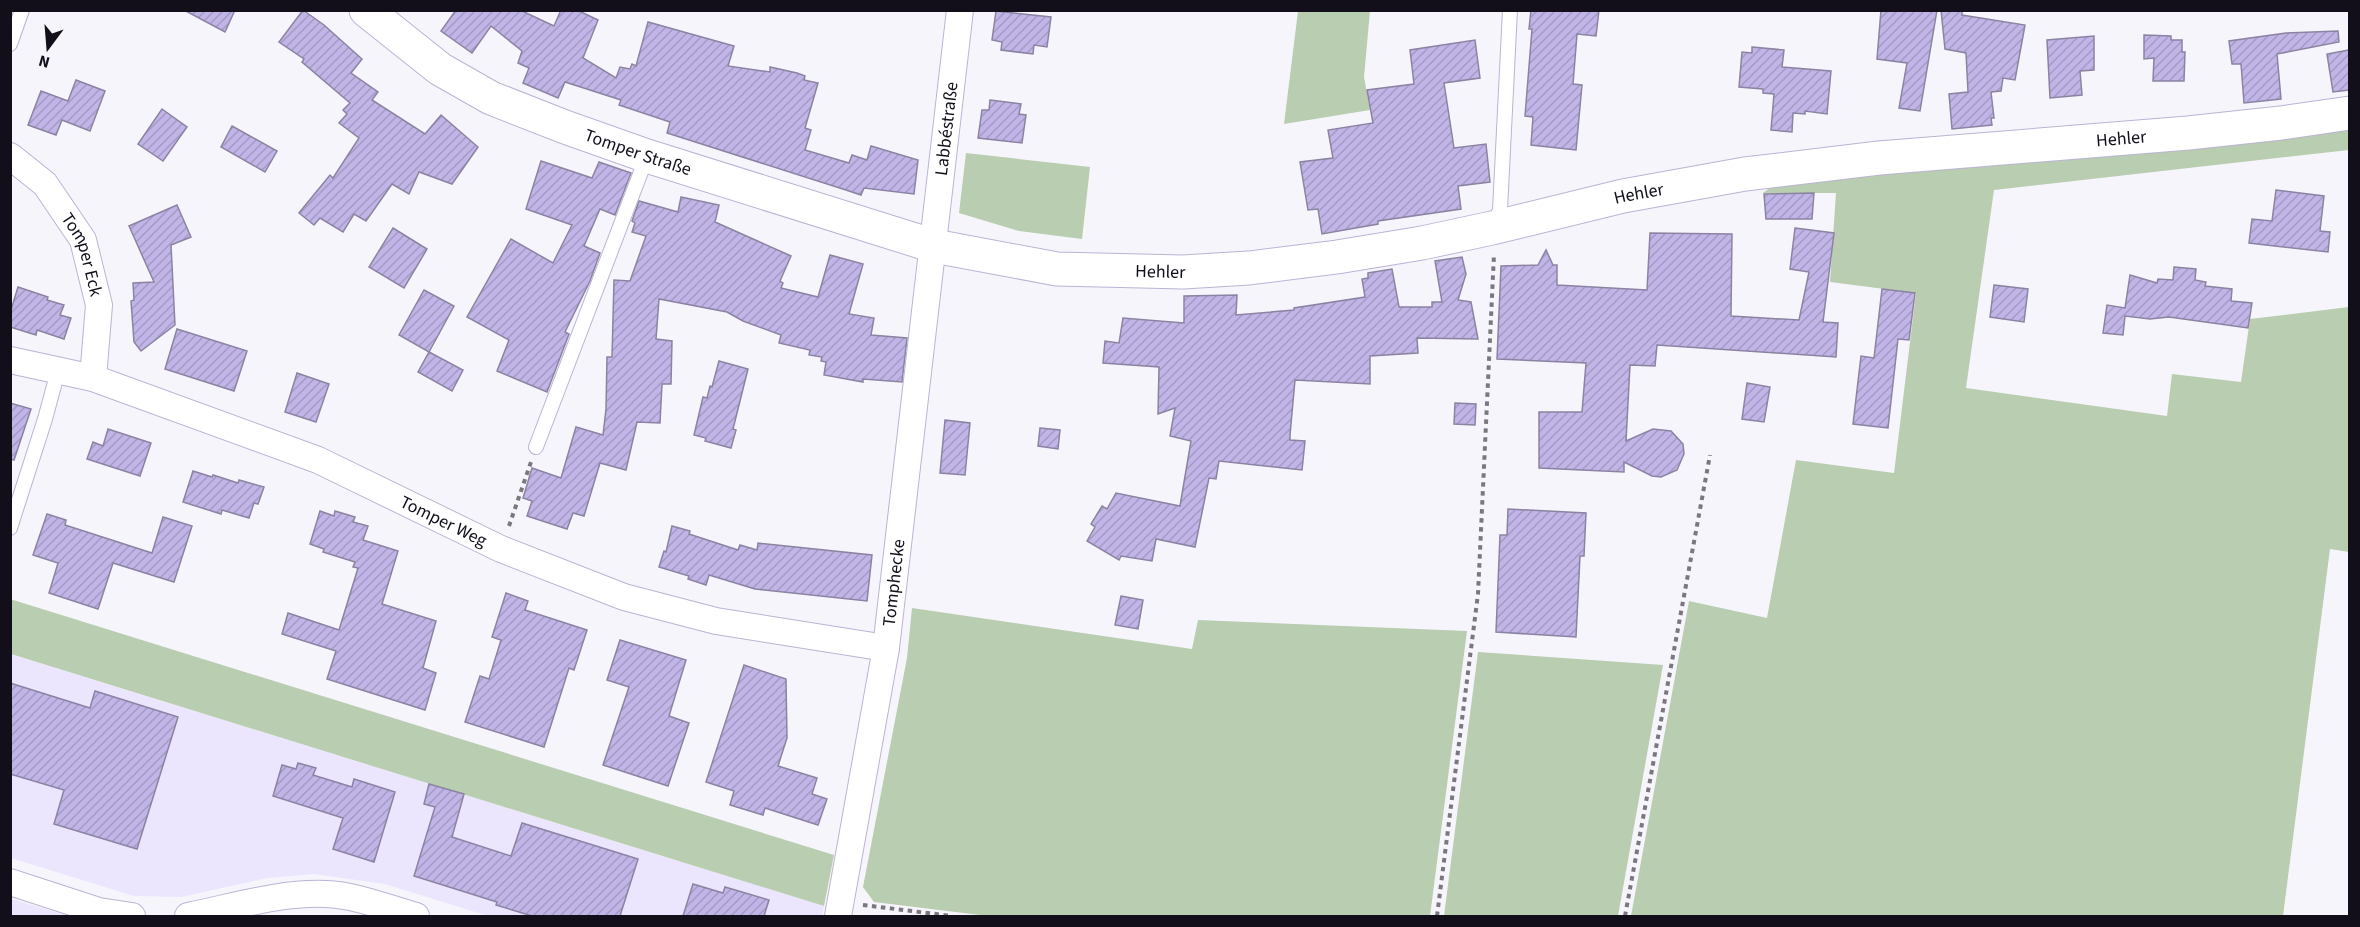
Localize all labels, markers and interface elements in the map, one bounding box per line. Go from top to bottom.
north arrow [18,18,78,78]
text: N [36,49,52,73]
street label: Labbéstraße [929,81,965,177]
street label: Tomper Straße [581,123,695,182]
street label: Hehler [2095,124,2148,153]
street label: Hehler [1611,177,1666,211]
street label: Tomper Eck [55,208,108,299]
street label: Hehler [1135,259,1186,285]
street label: Tomper Weg [396,490,491,553]
street label: Tomphecke [877,538,912,628]

